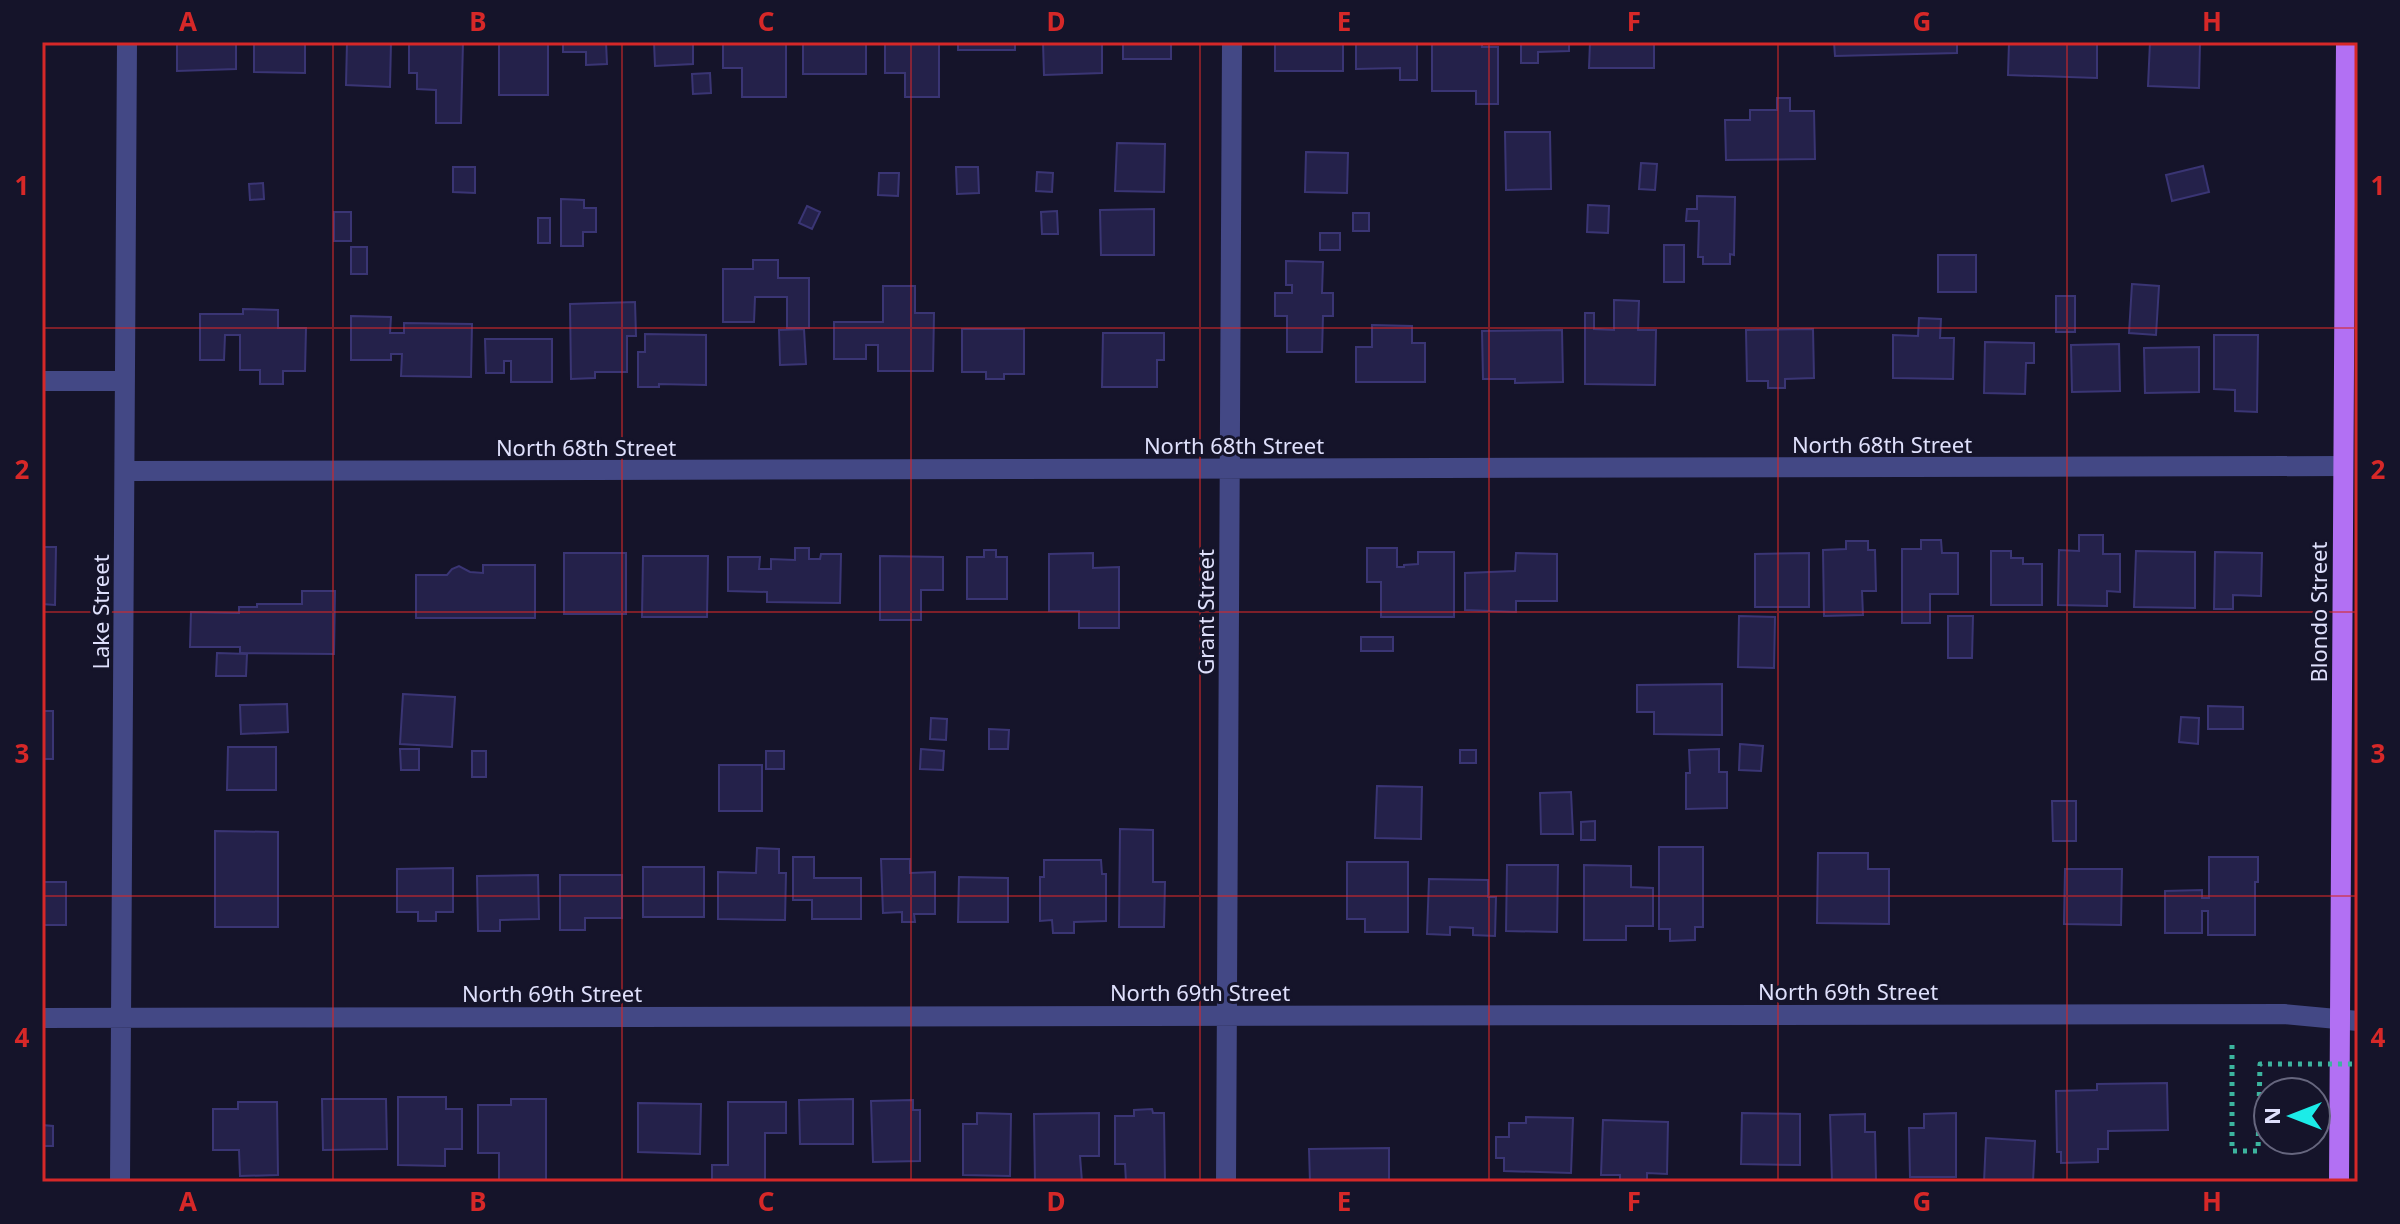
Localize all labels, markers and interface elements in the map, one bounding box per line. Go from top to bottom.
text: A [179,3,197,39]
text: B [469,3,487,39]
text: C [758,3,774,39]
text: D [1046,3,1066,39]
text: E [1337,3,1351,39]
text: F [1627,3,1641,39]
text: G [1913,3,1931,39]
text: H [2202,3,2222,39]
text: 1 [15,167,29,203]
text: 1 [2371,167,2385,203]
street label: North 68th Street [1792,429,1972,459]
street label: North 68th Street [1144,430,1324,460]
street label: North 68th Street [496,432,676,462]
text: 2 [15,451,30,487]
text: 2 [2371,451,2386,487]
street label: Blondo Street [2303,542,2333,682]
street label: Grant Street [1190,549,1220,675]
street label: Lake Street [85,554,115,670]
text: 3 [15,735,29,771]
text: 3 [2371,735,2385,771]
street label: North 69th Street [1758,976,1938,1006]
street label: North 69th Street [1110,977,1290,1007]
street label: North 69th Street [462,978,642,1008]
text: 4 [15,1019,30,1055]
text: 4 [2371,1019,2386,1055]
north arrow [2252,1076,2332,1156]
text: N [2256,1107,2286,1125]
text: A [179,1183,197,1219]
text: B [469,1183,487,1219]
text: C [758,1183,774,1219]
text: D [1046,1183,1066,1219]
text: E [1337,1183,1351,1219]
text: F [1627,1183,1641,1219]
text: G [1913,1183,1931,1219]
text: H [2202,1183,2222,1219]

